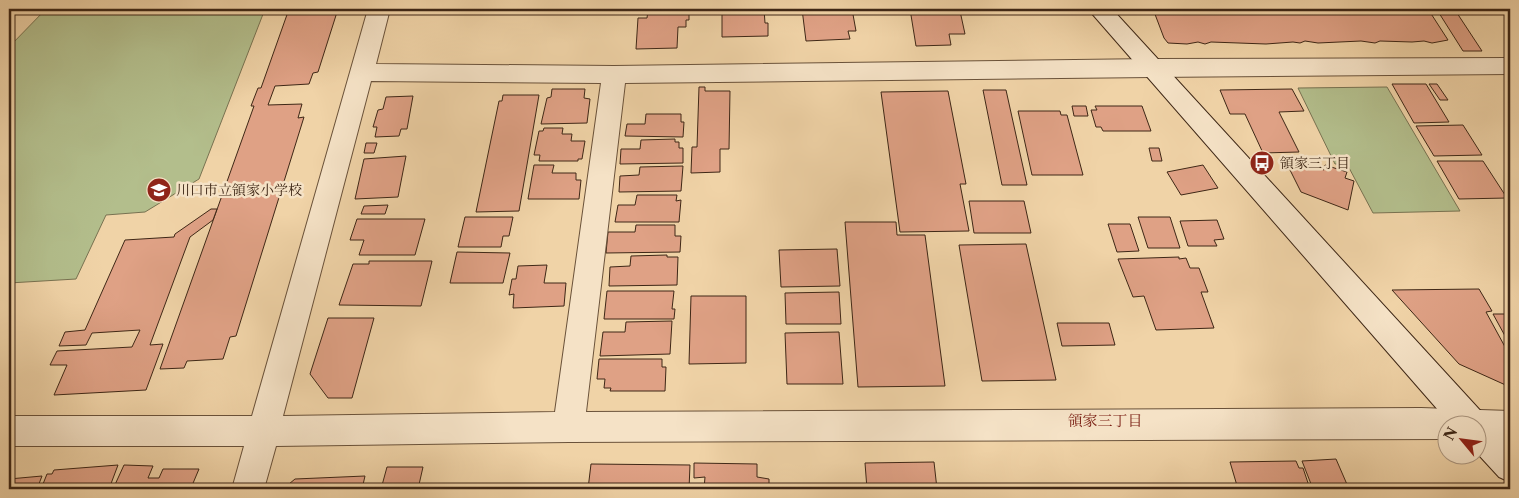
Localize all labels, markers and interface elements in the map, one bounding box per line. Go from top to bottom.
bus stop icon: 領家三丁目 [1249,150,1275,176]
place label: 領家三丁目 [1280,154,1350,172]
school or university icon: 川口市立領家小学校 [146,177,172,203]
place label: 川口市立領家小学校 [176,181,302,199]
district label: 領家三丁目 [1067,411,1143,430]
north arrow [1436,416,1486,466]
text: N [1440,424,1461,443]

